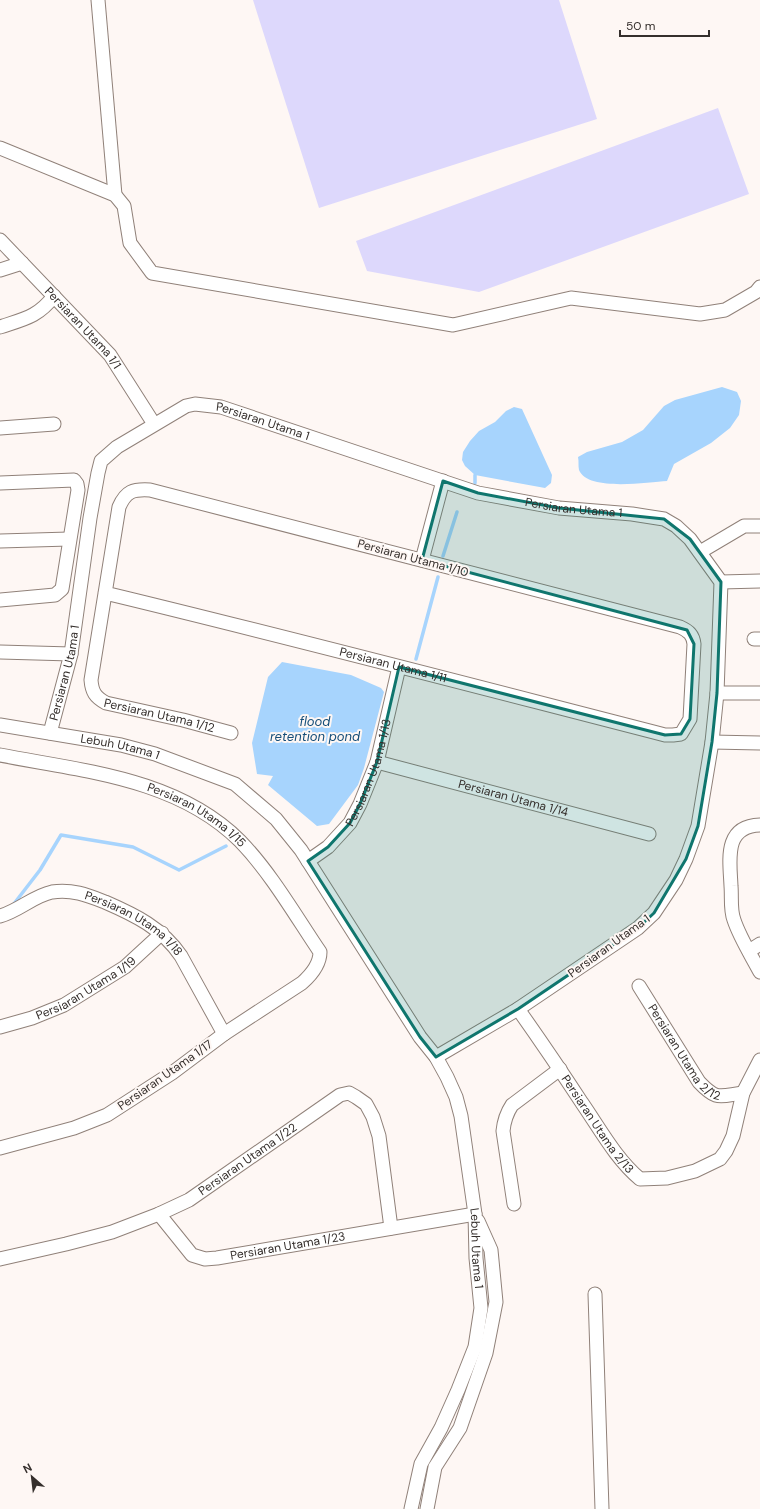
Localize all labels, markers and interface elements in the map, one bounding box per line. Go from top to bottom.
scale bar [620,12,709,38]
text: 50 m [626,18,655,34]
street label: Persiaran Utama 1/1 [41,284,125,372]
street label: Persiaran Utama 1 [215,398,312,444]
street label: Persiaran Utama 1 [524,494,623,521]
street label: Persiaran Utama 1/10 [356,535,470,581]
street label: Persiaran Utama 1 [46,624,83,722]
street label: Persiaran Utama 1/11 [338,644,448,686]
street label: Persiaran Utama 1/12 [102,695,216,736]
water label: flood retention pond [270,713,361,745]
street label: Persiaran Utama 1/13 [342,717,395,829]
street label: Lebuh Utama 1 [79,730,162,763]
street label: Persiaran Utama 1/14 [456,776,570,820]
street label: Persiaran Utama 1/15 [145,779,250,851]
street label: Persiaran Utama 1/18 [83,887,186,959]
street label: Persiaran Utama 1 [565,911,653,981]
street label: Persiaran Utama 1/19 [34,953,139,1024]
street label: Persiaran Utama 2/12 [644,1001,722,1104]
street label: Persiaran Utama 1/17 [114,1036,216,1114]
street label: Persiaran Utama 2/13 [558,1072,637,1177]
street label: Persiaran Utama 1/22 [195,1119,300,1199]
street label: Lebuh Utama 1 [466,1207,487,1289]
street label: Persiaran Utama 1/23 [229,1228,346,1264]
north arrow [12,1457,52,1497]
text: N [20,1460,34,1476]

